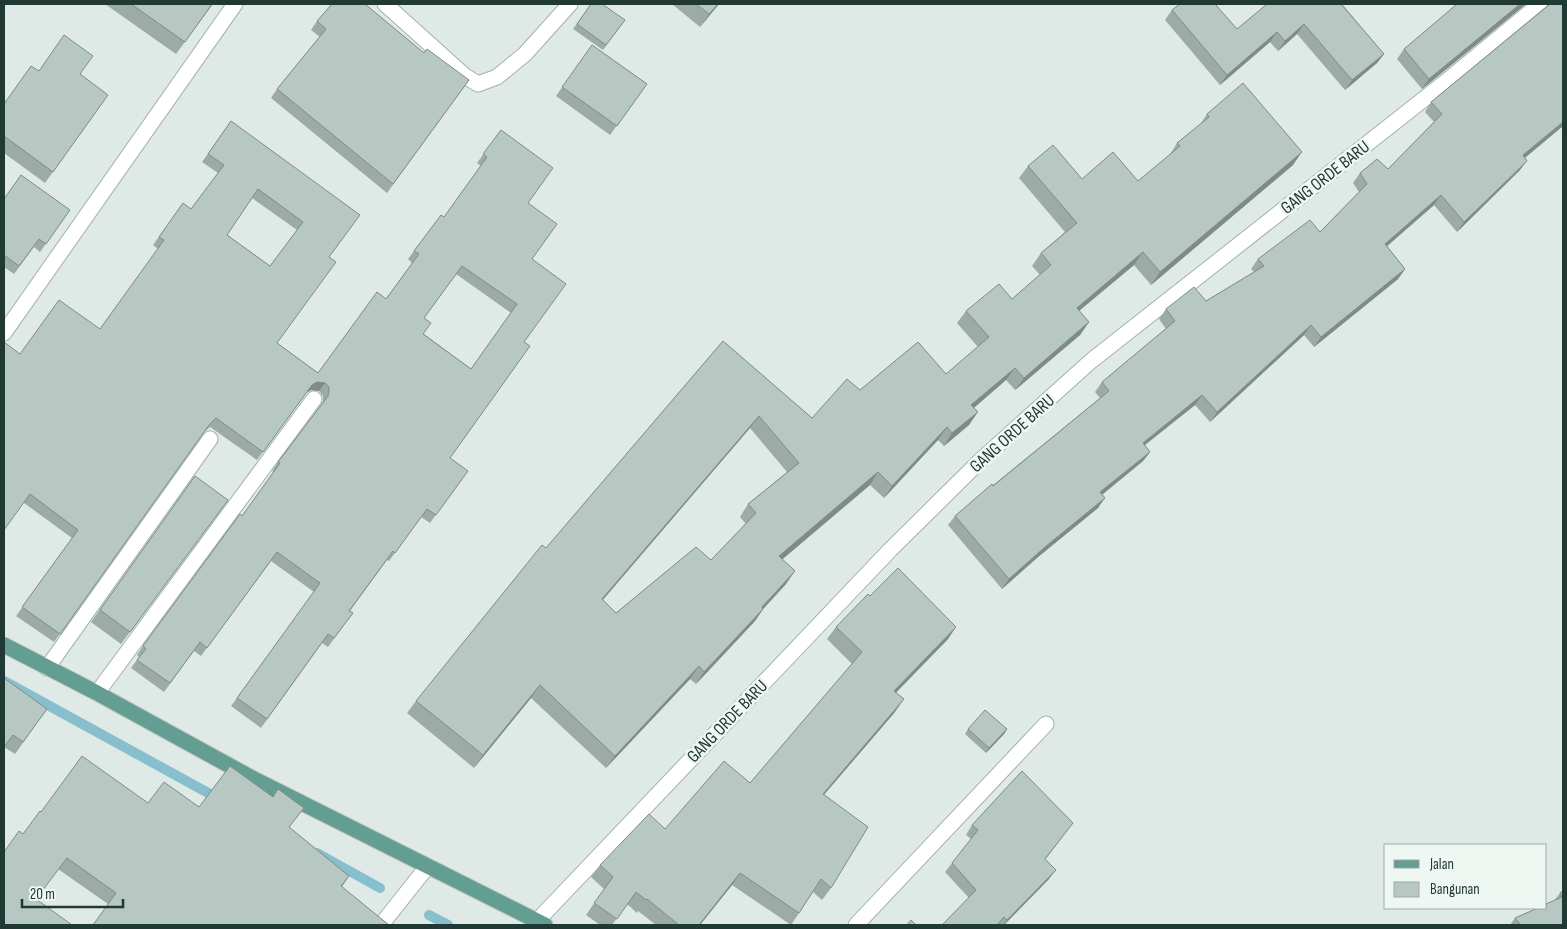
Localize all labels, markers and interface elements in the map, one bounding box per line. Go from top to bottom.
street label: GANG ORDE BARU [1277,136,1374,219]
street label: GANG ORDE BARU [966,390,1059,477]
street label: GANG ORDE BARU [683,676,772,767]
legend [1384,844,1547,909]
text: Jalan [1429,855,1454,874]
scale bar [22,876,124,908]
text: Bangunan [1430,880,1480,899]
text: 20 m [30,885,55,904]

